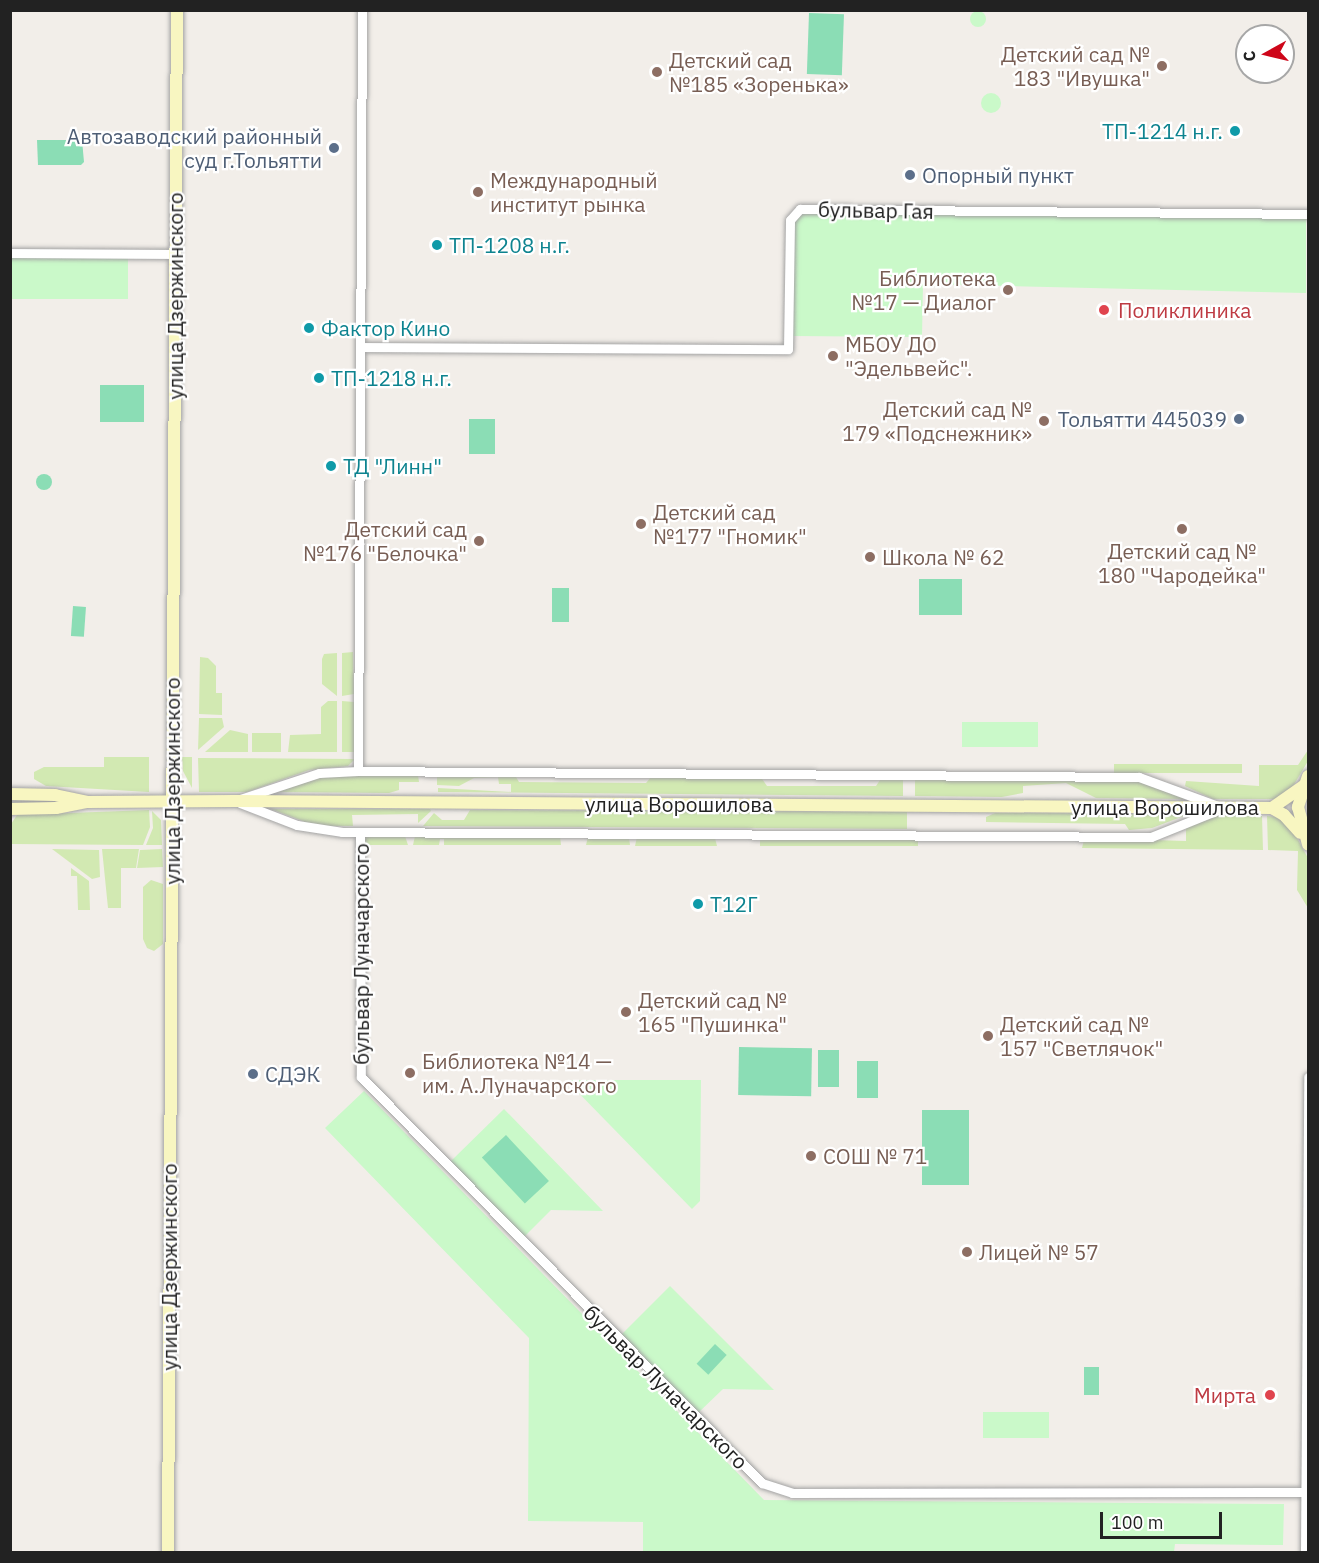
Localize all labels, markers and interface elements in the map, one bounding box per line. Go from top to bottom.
north arrow [1235,24,1295,84]
place label: Детский сад № 183 "Ивушка" [1001,41,1150,91]
place label: Детский сад №185 «Зоренька» [669,47,848,97]
text: С [1239,50,1260,63]
marker: Детский сад № 183 "Ивушка" [1155,59,1169,73]
marker: Детский сад №185 «Зоренька» [650,65,664,79]
place label: ТП-1214 н.г. [1102,118,1223,144]
place label: Автозаводский районный суд г.Тольятти [67,123,322,173]
marker: ТП-1214 н.г. [1228,124,1242,138]
marker: Автозаводский районный суд г.Тольятти [327,141,341,155]
place label: Опорный пункт [922,162,1074,188]
place label: Международный институт рынка [490,167,658,217]
marker: Опорный пункт [903,168,917,182]
marker: Международный институт рынка [471,185,485,199]
street label: улица Дзержинского [162,192,188,400]
street label: бульвар Гая [818,196,934,224]
place label: ТП-1208 н.г. [449,232,570,258]
marker: ТП-1208 н.г. [430,238,444,252]
place label: Библиотека №17 — Диалог [851,265,996,315]
marker: Библиотека №17 — Диалог [1001,283,1015,297]
place label: Поликлиника [1118,297,1251,323]
marker: Поликлиника [1095,301,1113,319]
place label: Фактор Кино [321,315,450,341]
marker: Фактор Кино [302,321,316,335]
place label: МБОУ ДО "Эдельвейс". [845,331,972,381]
marker: МБОУ ДО "Эдельвейс". [826,349,840,363]
place label: ТП-1218 н.г. [331,365,452,391]
marker: ТП-1218 н.г. [312,371,326,385]
place label: Детский сад № 179 «Подснежник» [842,396,1032,446]
place label: Тольятти 445039 [1058,406,1227,432]
marker: Тольятти 445039 [1232,412,1246,426]
marker: Детский сад № 179 «Подснежник» [1037,414,1051,428]
place label: ТД "Линн" [343,453,442,479]
marker: ТД "Линн" [324,459,338,473]
place label: Детский сад №177 "Гномик" [653,499,807,549]
place label: Детский сад №176 "Белочка" [303,516,467,566]
marker: Детский сад №177 "Гномик" [634,517,648,531]
marker: Детский сад № 180 "Чародейка" [1175,522,1189,536]
marker: Детский сад №176 "Белочка" [472,534,486,548]
place label: Детский сад № 180 "Чародейка" [1098,538,1266,588]
place label: Школа № 62 [882,544,1005,570]
marker: Школа № 62 [863,550,877,564]
street label: улица Дзержинского [159,677,185,885]
street label: улица Ворошилова [585,791,773,817]
street label: улица Ворошилова [1071,794,1259,820]
street label: бульвар Луначарского [348,843,374,1065]
place label: T12Г [710,891,758,917]
marker: T12Г [691,897,705,911]
place label: Детский сад № 165 "Пушинка" [638,987,787,1037]
marker: Детский сад № 165 "Пушинка" [619,1005,633,1019]
place label: Детский сад № 157 "Светлячок" [1000,1011,1163,1061]
marker: Детский сад № 157 "Светлячок" [981,1029,995,1043]
place label: Библиотека №14 — им. А.Луначарского [422,1048,617,1098]
place label: СДЭК [265,1061,320,1087]
marker: Библиотека №14 — им. А.Луначарского [403,1066,417,1080]
marker: СДЭК [246,1067,260,1081]
place label: СОШ № 71 [823,1143,927,1169]
marker: СОШ № 71 [804,1149,818,1163]
street label: улица Дзержинского [156,1163,182,1371]
place label: Лицей № 57 [979,1239,1099,1265]
marker: Лицей № 57 [960,1245,974,1259]
street label: бульвар Луначарского [579,1300,753,1474]
place label: Мирта [1194,1382,1256,1408]
marker: Мирта [1261,1386,1279,1404]
scale bar [1103,1500,1224,1538]
text: 100 m [1111,1511,1163,1534]

